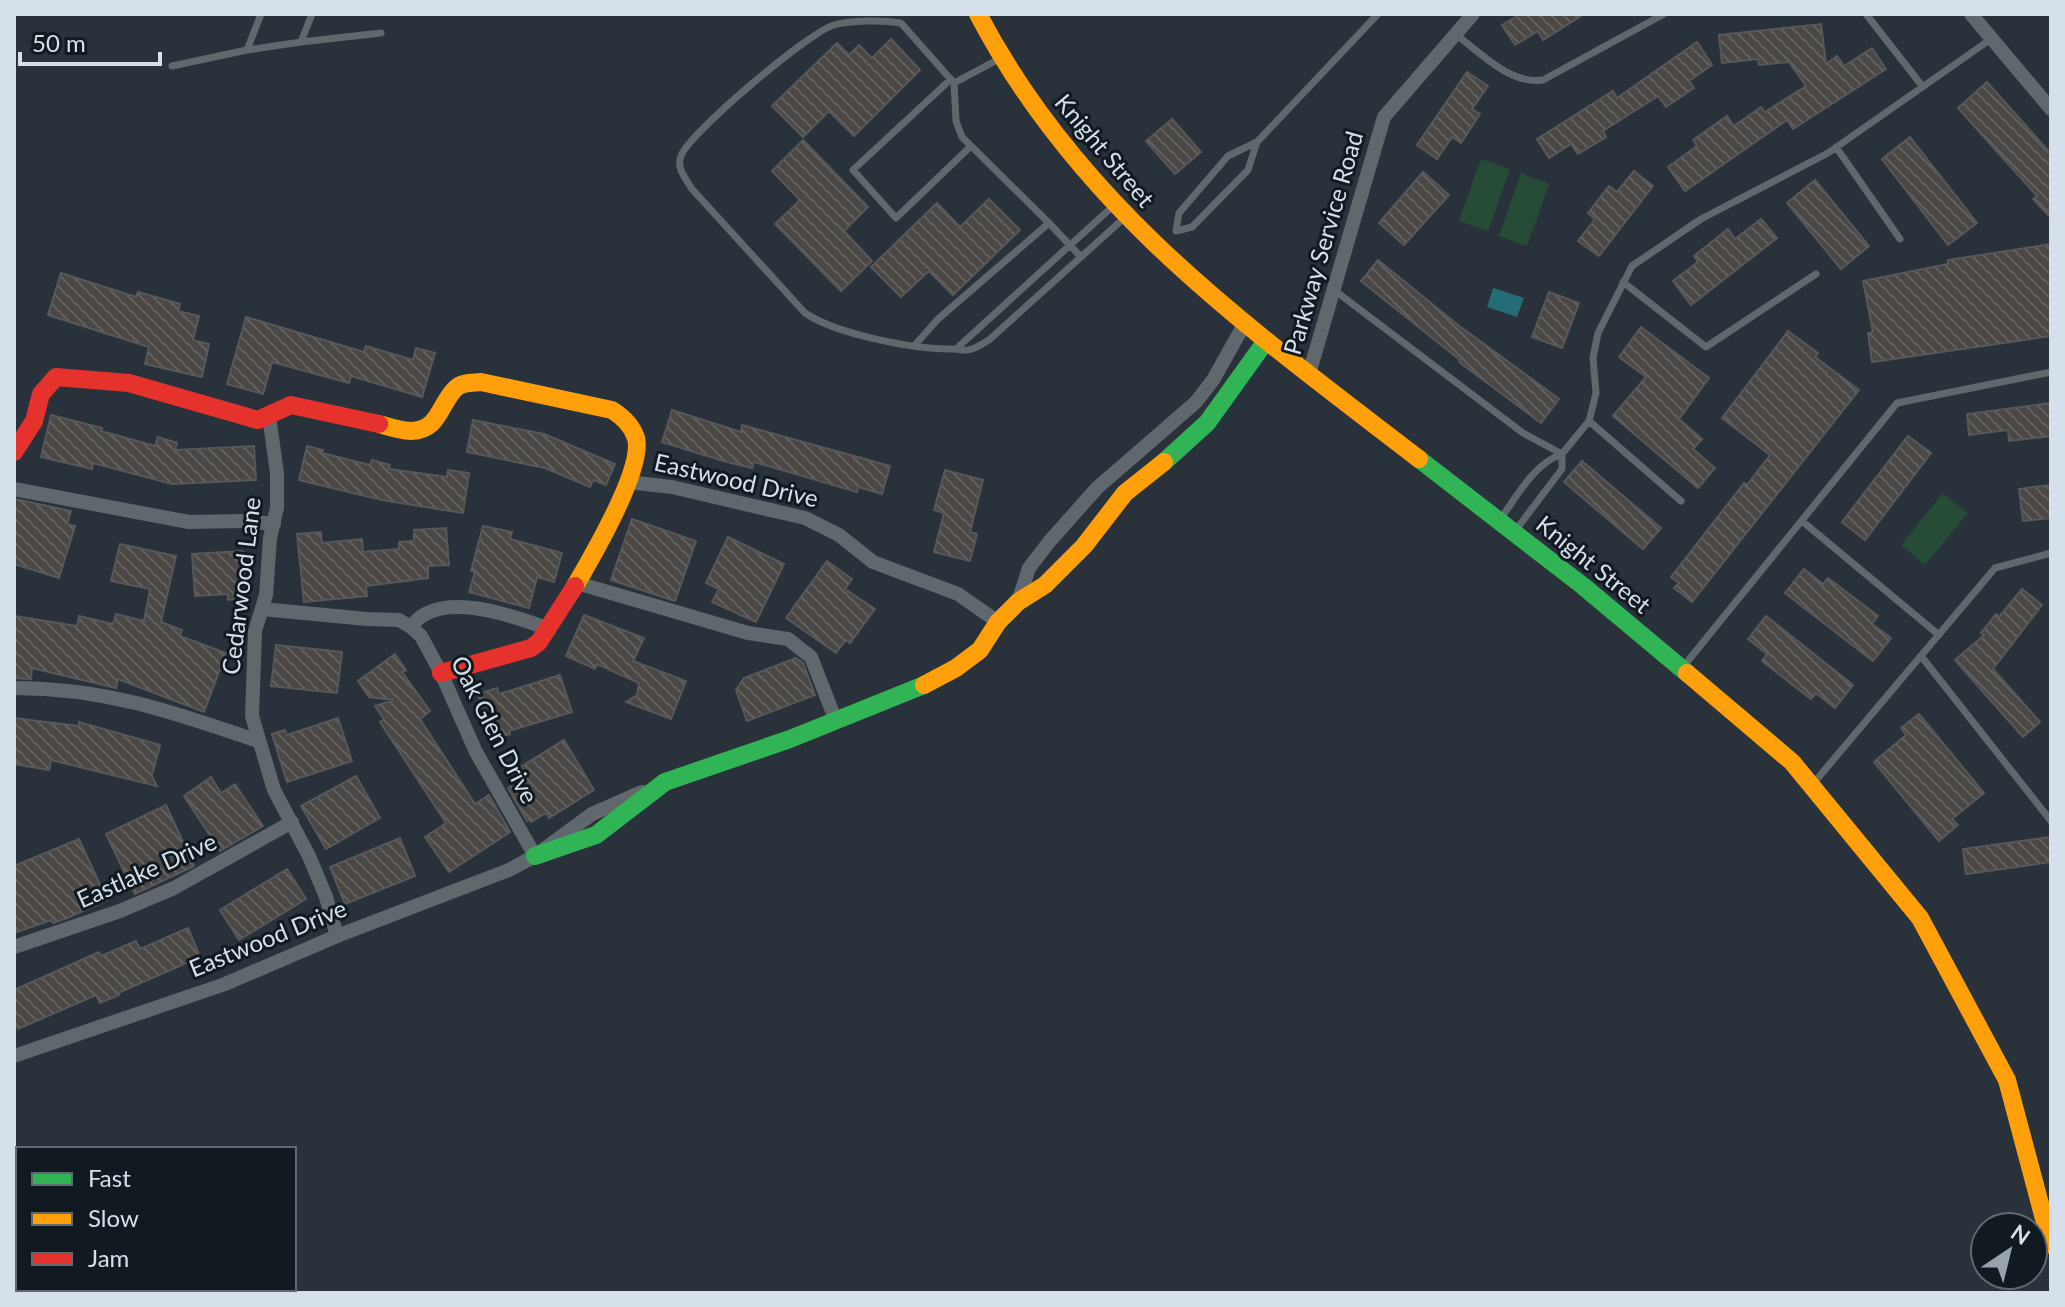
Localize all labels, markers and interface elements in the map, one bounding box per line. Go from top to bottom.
scale bar [20,16,160,66]
text: 50 m [32,28,86,57]
street label: Knight Street [1049,88,1161,213]
street label: Parkway Service Road [1277,128,1368,358]
street label: Eastwood Drive [652,447,821,512]
street label: Cedarwood Lane [215,496,266,676]
street label: Knight Street [1531,509,1657,619]
street label: Oak Glen Drive [446,651,545,808]
street label: Eastlake Drive [72,826,221,913]
street label: Eastwood Drive [184,893,350,982]
legend [16,1147,296,1291]
text: Fast [88,1163,131,1192]
text: Slow [88,1203,139,1232]
north arrow [1969,1211,2049,1291]
text: N [2006,1218,2035,1250]
text: Jam [88,1243,129,1272]

